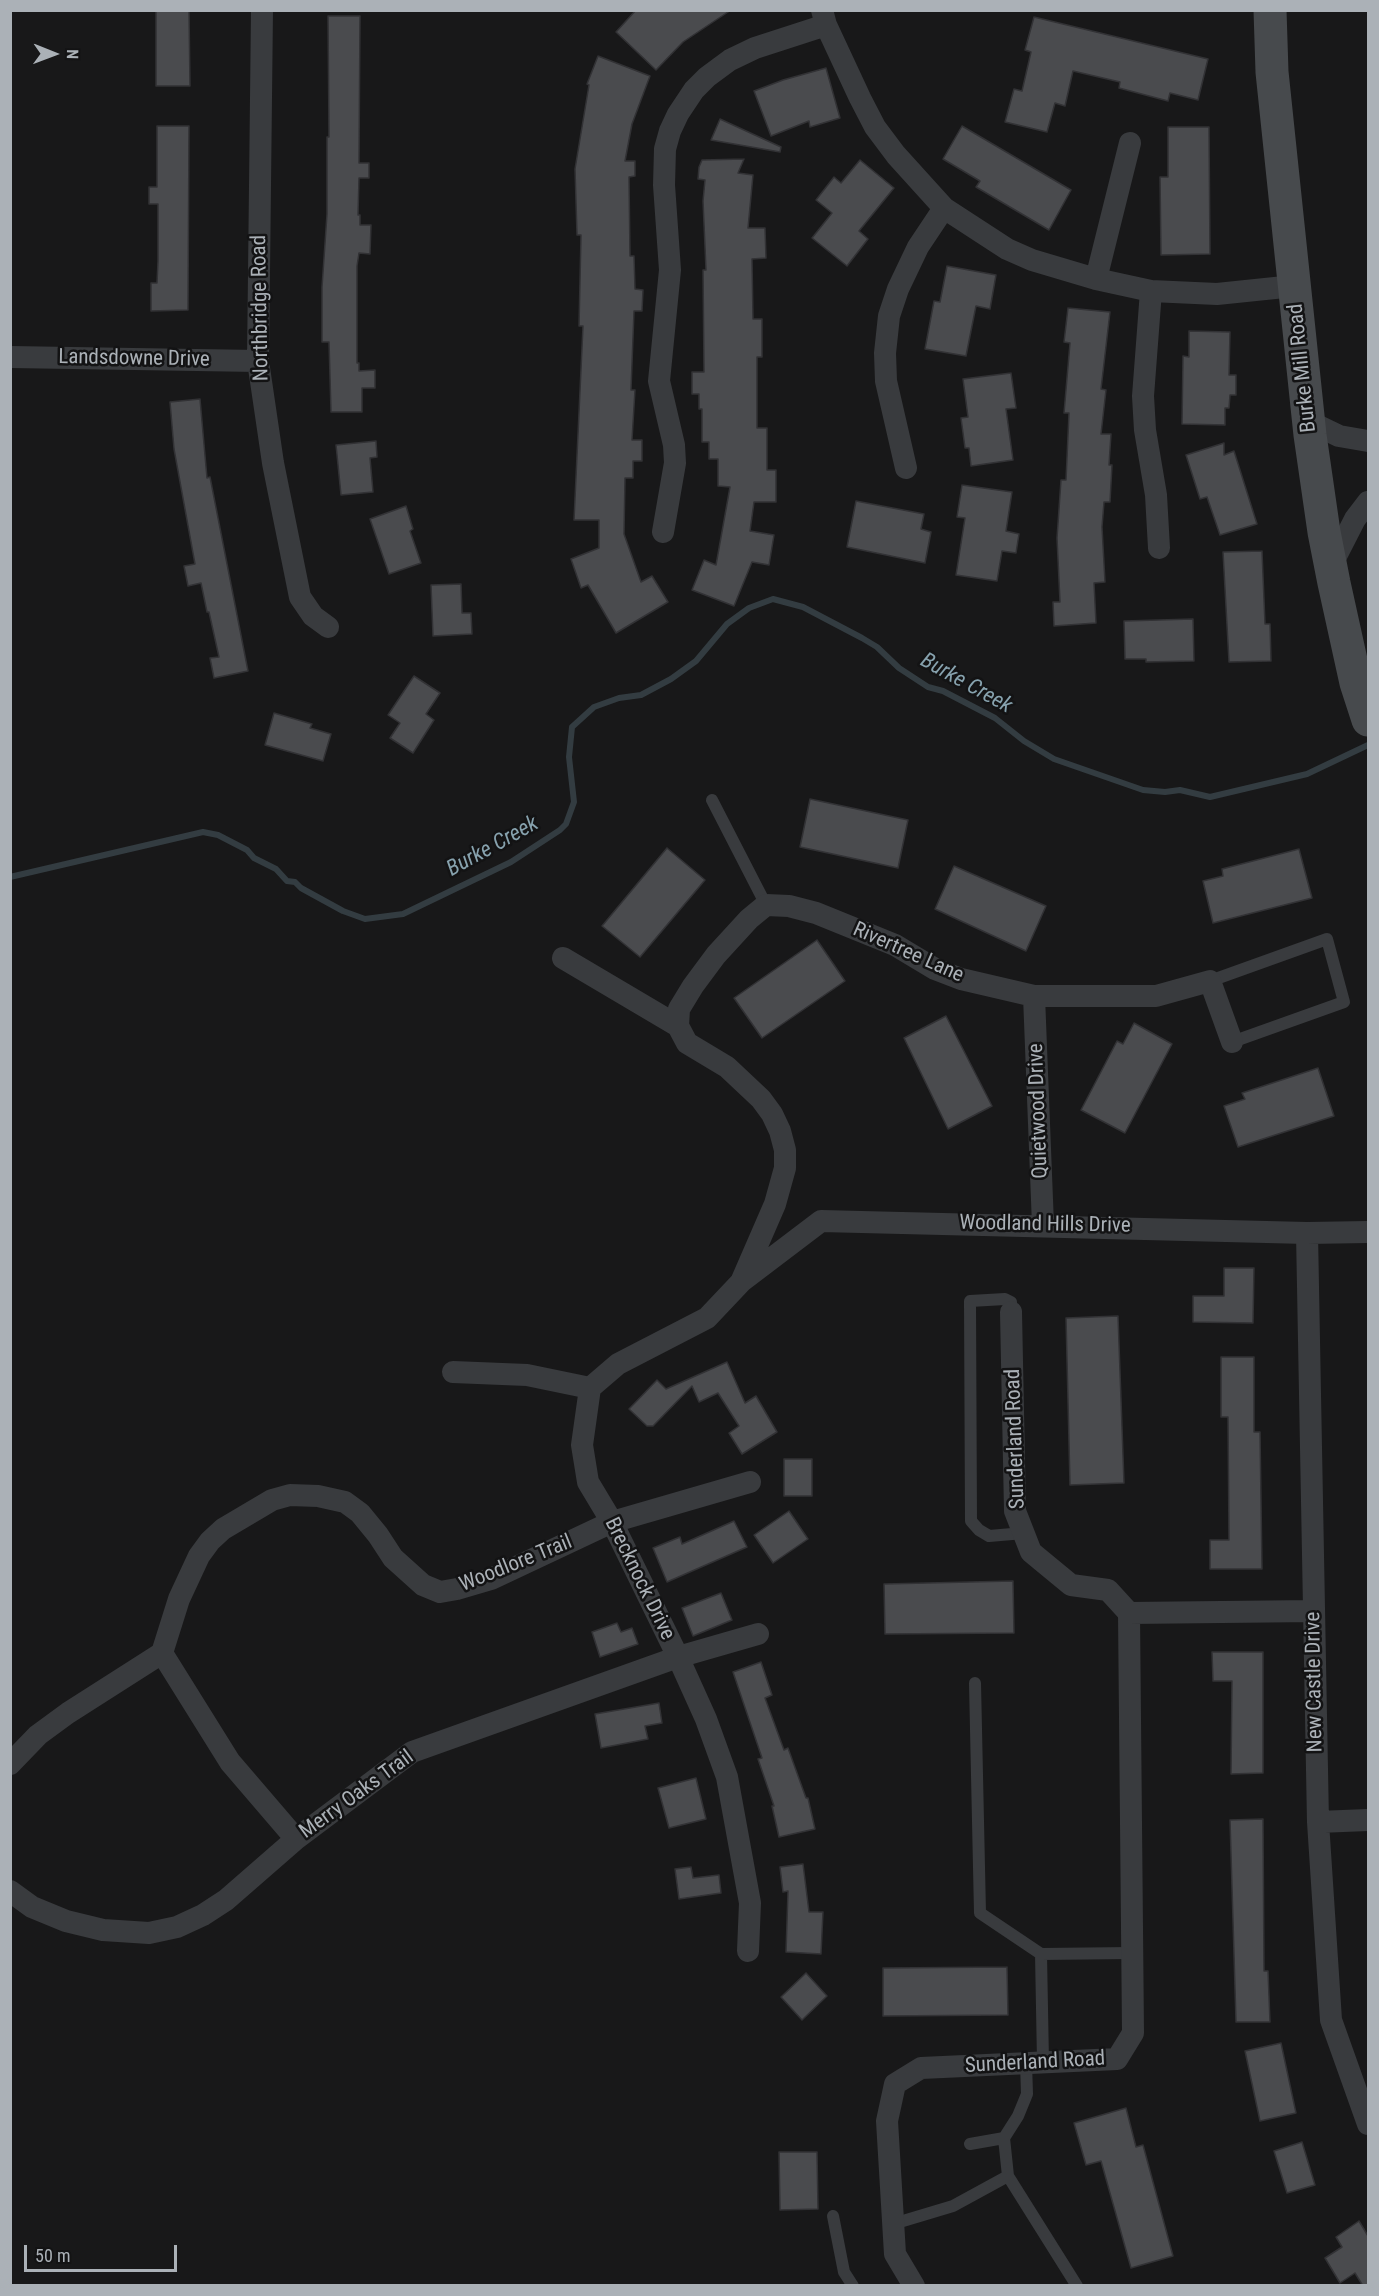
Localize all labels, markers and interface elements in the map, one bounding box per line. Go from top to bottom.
north arrow [24,24,84,84]
text: N [63,49,82,59]
street label: Northbridge Road [247,235,275,381]
street label: Burke Mill Road [1284,302,1322,434]
street label: Landsdowne Drive [58,345,210,373]
water label: Burke Creek [915,648,1017,720]
water label: Burke Creek [442,811,544,883]
street label: Rivertree Lane [849,917,967,989]
street label: Quietwood Drive [1024,1043,1054,1179]
street label: Woodland Hills Drive [959,1211,1131,1239]
street label: Sunderland Road [1001,1368,1031,1510]
street label: Brecknock Drive [598,1514,680,1644]
street label: Woodlore Trail [456,1530,576,1598]
street label: New Castle Drive [1301,1612,1329,1752]
street label: Merry Oaks Trail [295,1745,419,1845]
street label: Sunderland Road [964,2047,1106,2079]
scale bar [27,2233,180,2271]
text: 50 m [35,2245,70,2266]

